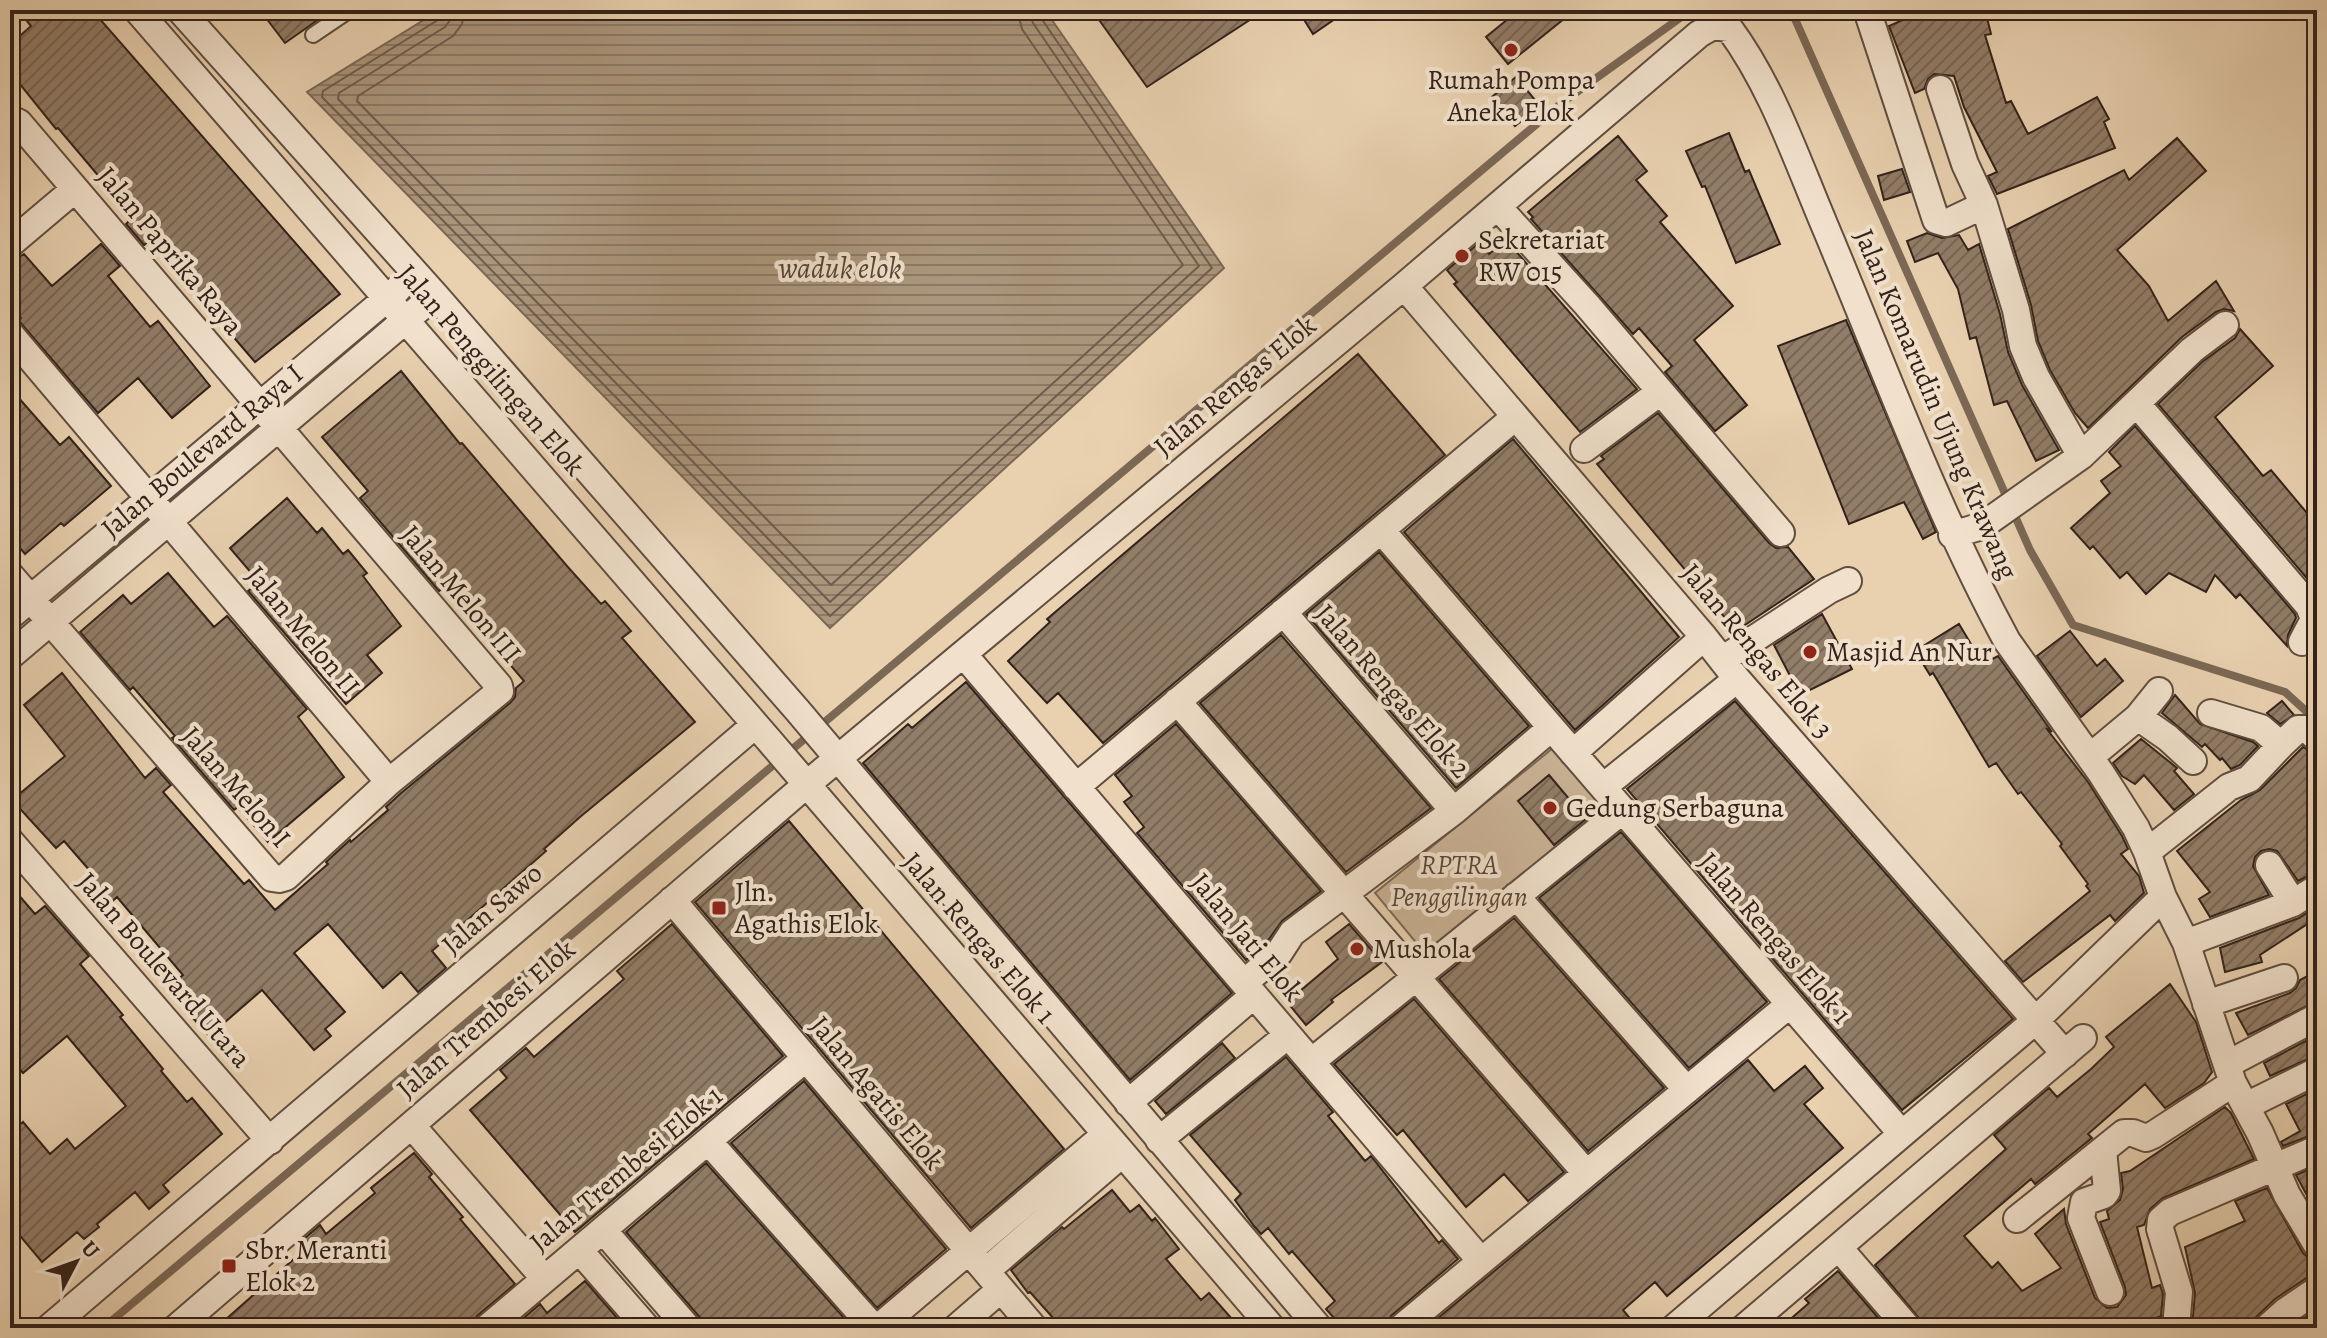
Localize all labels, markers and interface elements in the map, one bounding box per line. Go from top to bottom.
marker: Rumah Pompa Aneka Elok [1502,41,1520,59]
place label: Rumah Pompa Aneka Elok [1427,61,1595,131]
street label: Jalan Paprika Raya [88,159,252,343]
place label: Sekretariat RW 015 [1478,221,1605,291]
street label: Jalan Komarudin Ujung Krawang [1845,223,2027,585]
marker: Sekretariat RW 015 [1453,247,1471,265]
water label: waduk elok [778,248,902,288]
street label: Jalan Penggilingan Elok [388,256,594,484]
street label: Jalan Rengas Elok [1146,307,1324,465]
street label: Jalan Boulevard Raya I [93,355,311,547]
street label: Jalan Melon III [392,517,530,671]
street label: Jalan Rengas Elok 3 [1672,555,1842,747]
street label: Jalan Melon II [237,558,369,704]
street label: Jalan Rengas Elok 2 [1307,596,1479,786]
place label: Masjid An Nur [1826,633,1992,671]
marker: Masjid An Nur [1801,643,1819,661]
street label: Jalan Melon I [173,718,299,856]
place label: Gedung Serbaguna [1566,789,1784,827]
marker: Gedung Serbaguna [1541,799,1559,817]
street label: Jalan Rengas Elok 1 [894,844,1064,1032]
street label: Jalan Rengas Elok 1 [1690,844,1860,1032]
park label: RPTRA Penggilingan [1390,846,1528,916]
street label: Jalan Sawo [433,855,551,963]
street label: Jalan Boulevard Utara [68,864,260,1076]
street label: Jalan Jati Elok [1182,864,1312,1010]
place label: Jln. Agathis Elok [734,873,878,943]
marker: Jln. Agathis Elok [710,899,728,917]
place label: Mushola [1373,930,1471,968]
street label: Jalan Trembesi Elok [388,931,584,1107]
marker: Mushola [1348,940,1366,958]
street label: Jalan Agatis Elok [801,1008,953,1178]
street label: Jalan Trembesi Elok 1 [522,1077,730,1261]
north arrow [36,1222,116,1302]
place label: Sbr. Meranti Elok 2 [245,1231,387,1301]
text: U [74,1234,107,1265]
marker: Sbr. Meranti Elok 2 [220,1257,238,1275]

